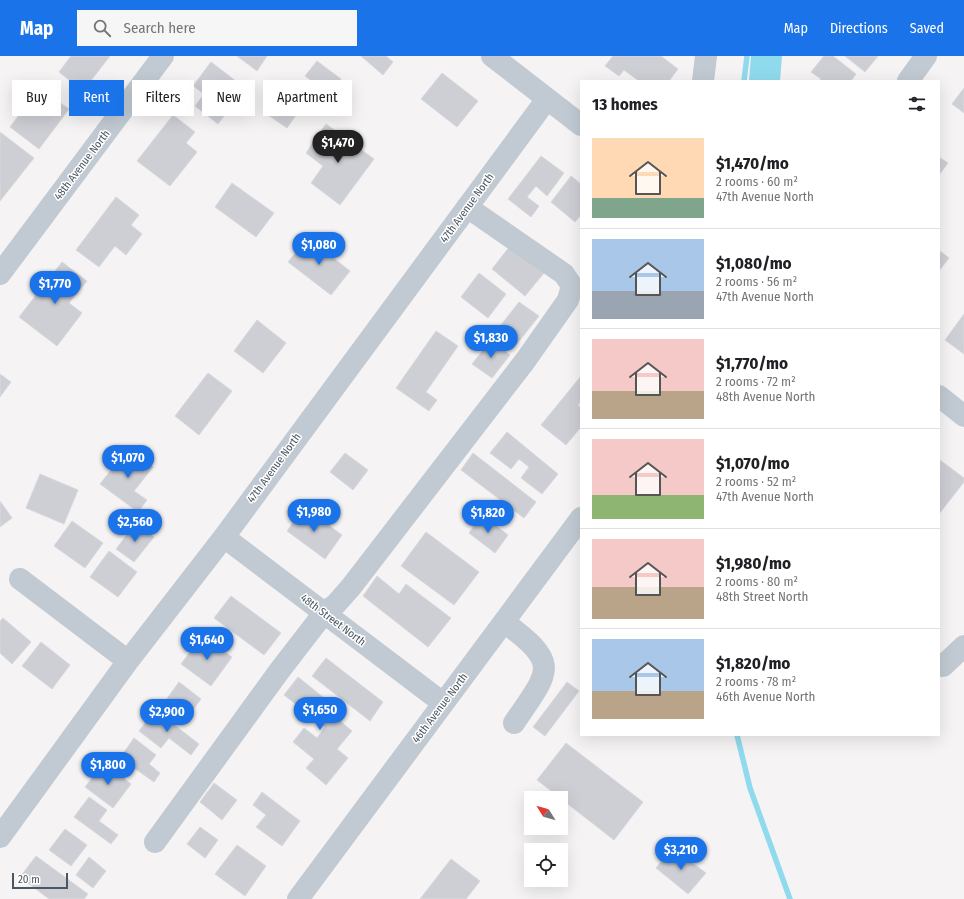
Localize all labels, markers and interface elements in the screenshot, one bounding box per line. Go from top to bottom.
search box [77,10,357,46]
text: Map [20,17,53,40]
icon: search [91,17,113,39]
text: Search here [123,19,196,37]
text: Map [784,20,808,37]
text: Directions [830,20,888,37]
text: Saved [910,20,944,37]
chip: Buy [12,80,61,116]
chip: Rent [69,80,124,116]
chip: Filters [132,80,194,116]
chip: New [202,80,255,116]
chip: Apartment [263,80,352,116]
icon: filters [906,93,928,115]
text: 13 homes [592,94,658,115]
street label: 48th Avenue North [51,127,113,203]
pin: $1,470 [305,130,371,164]
text: $1,470 [321,135,355,150]
text: $1,470/mo [716,153,789,174]
icon: home [624,154,672,202]
street label: 47th Avenue North [437,171,497,245]
text: 2 rooms · 60 m² [716,174,798,189]
text: 47th Avenue North [716,189,814,204]
pin: $1,080 [286,232,352,266]
text: $1,080 [301,237,337,252]
text: $1,080/mo [716,253,792,274]
icon: home [624,255,672,303]
pin: $1,770 [22,271,88,305]
text: 2 rooms · 56 m² [716,274,797,289]
text: $1,770 [39,276,71,291]
text: 47th Avenue North [716,289,814,304]
pin: $1,830 [458,325,524,359]
text: $1,830 [474,330,508,345]
text: $1,770/mo [716,353,788,374]
icon: home [624,355,672,403]
text: 2 rooms · 72 m² [716,374,796,389]
text: 48th Avenue North [716,389,815,404]
street label: 47th Avenue North [244,431,304,505]
pin: $1,070 [95,445,161,479]
text: $1,070 [111,450,145,465]
text: $1,070/mo [716,453,790,474]
icon: home [624,455,672,503]
text: 2 rooms · 52 m² [716,474,796,489]
text: 47th Avenue North [716,489,814,504]
pin: $1,980 [281,499,347,533]
pin: $1,820 [455,500,521,534]
text: $1,980 [297,504,331,519]
text: $1,820 [471,505,505,520]
pin: $2,560 [102,509,168,543]
text: $2,560 [117,514,153,529]
text: $1,980/mo [716,553,791,574]
icon: home [624,555,672,603]
text: 2 rooms · 80 m² [716,574,798,589]
text: 48th Street North [716,589,808,604]
street label: 48th Street North [298,591,368,649]
pin: $1,640 [174,627,240,661]
text: $1,640 [190,632,224,647]
text: $1,820/mo [716,653,790,674]
icon: home [624,655,672,703]
street label: 46th Avenue North [409,671,471,745]
text: 2 rooms · 78 m² [716,674,796,689]
text: 46th Avenue North [716,689,815,704]
pin: $1,650 [287,697,353,731]
pin: $2,900 [134,699,200,733]
text: $1,650 [303,702,337,717]
text: $2,900 [149,704,185,719]
pin: $1,800 [75,752,141,786]
text: $1,800 [90,757,126,772]
north arrow [524,791,568,835]
map controls [524,791,568,887]
pin: $3,210 [648,837,714,871]
text: $3,210 [664,842,698,857]
button: locate [524,843,568,887]
scale bar [12,871,68,890]
text: 20 m [18,873,40,886]

